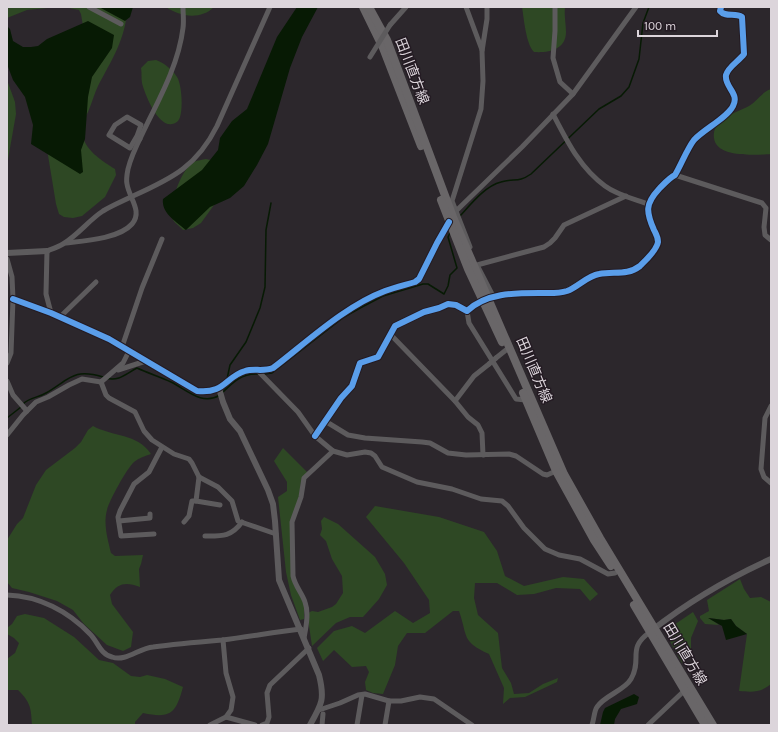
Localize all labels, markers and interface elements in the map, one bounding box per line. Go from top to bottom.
scale bar [638,12,717,38]
text: 100 m [644,19,676,33]
street label: 田川直方線 [392,35,432,107]
street label: 田川直方線 [513,334,555,406]
street label: 田川直方線 [660,620,710,688]

